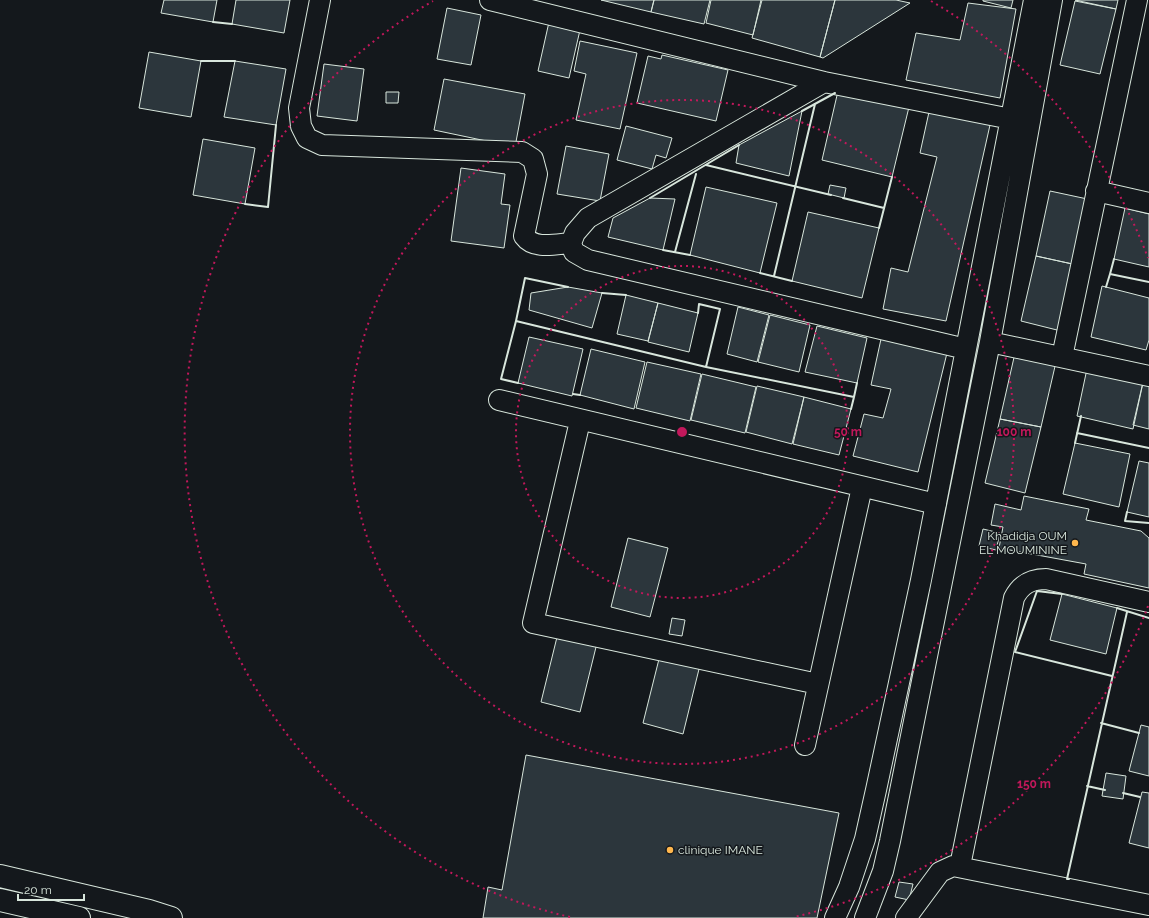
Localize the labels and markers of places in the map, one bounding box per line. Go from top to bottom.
centre of rings [675,425,689,439]
place label: Khadidja OUM EL MOUMININE [979,529,1067,557]
marker: Khadidja OUM EL MOUMININE [1070,538,1080,548]
place label: clinique IMANE [678,843,763,857]
marker: clinique IMANE [665,845,675,855]

